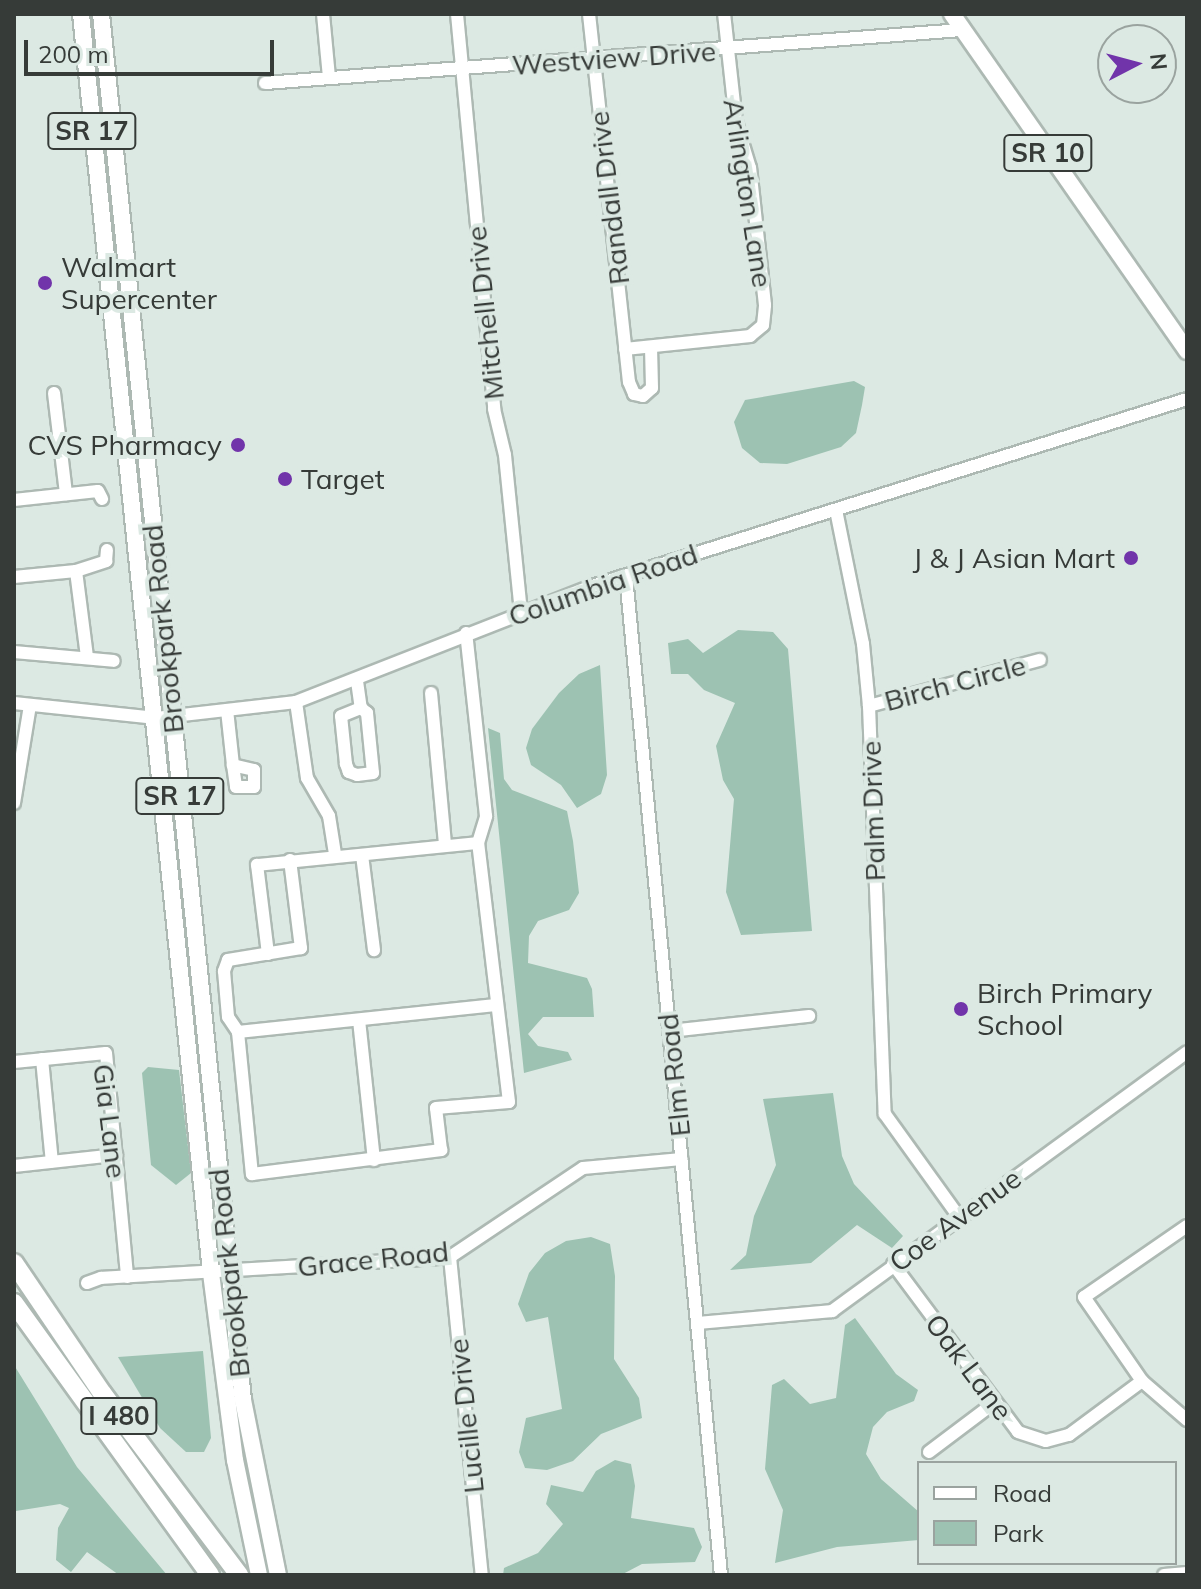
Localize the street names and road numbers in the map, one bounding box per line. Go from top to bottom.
street label: Westview Drive [511,34,717,82]
street label: Arlington Lane [717,96,779,290]
road number: SR 17 [46,109,138,153]
street label: Randall Drive [582,109,636,287]
road number: SR 10 [1002,131,1094,175]
street label: Mitchell Drive [459,225,511,401]
street label: Brookpark Road [135,523,191,735]
street label: Columbia Road [504,537,702,633]
street label: Birch Circle [881,648,1029,718]
street label: Palm Drive [854,740,892,882]
road number: SR 17 [134,774,226,818]
street label: Elm Road [651,1012,697,1138]
street label: Gia Lane [86,1062,134,1180]
street label: Coe Avenue [883,1161,1027,1279]
street label: Brookpark Road [201,1167,257,1379]
street label: Grace Road [296,1234,450,1284]
street label: Oak Lane [918,1307,1020,1427]
street label: Lucille Drive [441,1337,491,1495]
road number: I 480 [79,1394,159,1438]

